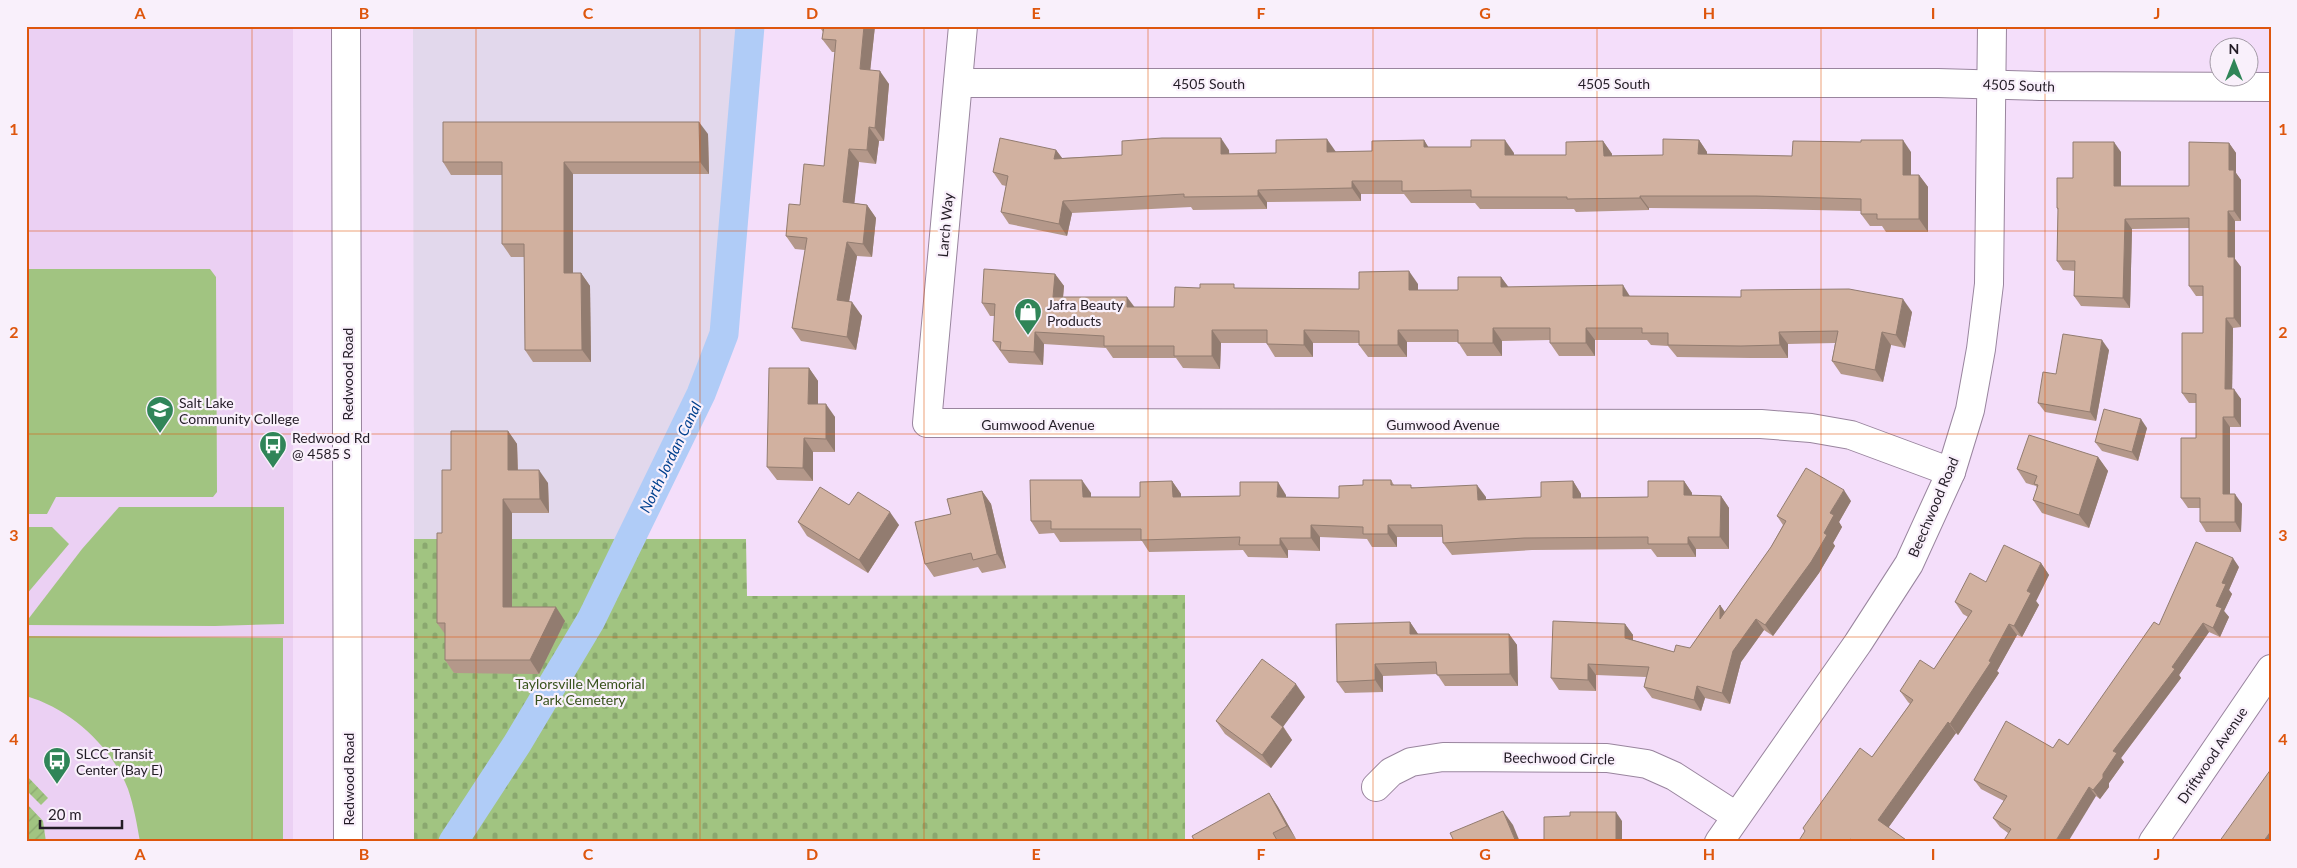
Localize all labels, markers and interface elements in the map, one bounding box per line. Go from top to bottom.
text: A [133,3,146,22]
text: B [359,3,369,22]
text: C [583,3,594,22]
text: D [806,3,818,22]
text: E [1031,3,1041,22]
text: F [1256,3,1266,22]
text: G [1479,3,1491,22]
text: H [1703,3,1715,22]
text: I [1931,3,1935,22]
text: J [2154,3,2160,22]
north arrow [2210,38,2260,88]
text: N [2229,40,2239,57]
street label: 4505 South [1173,75,1245,92]
street label: 4505 South [1578,75,1650,92]
street label: 4505 South [1983,75,2055,95]
text: 1 [9,119,19,138]
text: 1 [2278,119,2288,138]
street label: Larch Way [934,191,956,258]
place label: Jafra Beauty Products [1047,296,1124,329]
shop icon: Jafra Beauty Products [1013,297,1043,336]
text: 2 [9,322,19,341]
text: 2 [2278,322,2288,341]
street label: Redwood Road [339,328,356,420]
place label: Salt Lake Community College [179,394,299,427]
school or university icon: Salt Lake Community College [145,395,175,434]
water label: North Jordan Canal [635,398,705,515]
street label: Gumwood Avenue [981,416,1095,433]
street label: Gumwood Avenue [1386,416,1500,433]
place label: Redwood Rd @ 4585 S [292,429,370,462]
bus stop icon: Redwood Rd @ 4585 S [258,430,288,469]
street label: Beechwood Road [1904,454,1962,560]
text: 3 [9,525,19,544]
text: 3 [2278,525,2288,544]
park label: Taylorsville Memorial Park Cemetery [515,675,645,708]
street label: Driftwood Avenue [2173,704,2251,806]
text: 4 [9,729,19,748]
text: 4 [2278,729,2288,748]
street label: Redwood Road [340,733,357,825]
place label: SLCC Transit Center (Bay E) [76,745,163,778]
bus stop icon: SLCC Transit Center (Bay E) [42,746,72,785]
street label: Beechwood Circle [1503,749,1615,767]
scale bar [40,798,122,830]
text: 20 m [48,805,82,823]
text: A [133,844,146,863]
text: B [359,844,369,863]
text: C [583,844,594,863]
text: D [806,844,818,863]
text: E [1031,844,1041,863]
text: F [1256,844,1266,863]
text: G [1479,844,1491,863]
text: H [1703,844,1715,863]
text: I [1931,844,1935,863]
text: J [2154,844,2160,863]

